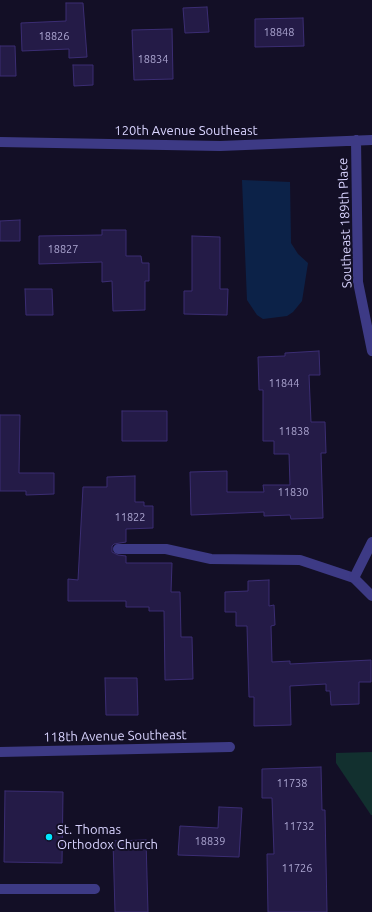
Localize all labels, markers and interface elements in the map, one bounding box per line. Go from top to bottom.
house number: 18848 [263,25,295,39]
house number: 18826 [38,29,70,43]
house number: 18834 [137,52,169,66]
street label: 120th Avenue Southeast [114,123,258,139]
street label: Southeast 189th Place [335,158,355,288]
house number: 18827 [47,242,79,256]
house number: 11844 [268,376,300,390]
house number: 11838 [278,424,310,438]
house number: 11830 [277,485,309,499]
house number: 11822 [114,510,146,524]
street label: 118th Avenue Southeast [43,727,187,745]
house number: 11738 [276,776,308,790]
house number: 11732 [283,819,315,833]
place label: St. Thomas Orthodox Church [57,822,158,853]
marker: St. Thomas Orthodox Church [44,832,54,842]
house number: 18839 [194,834,226,848]
house number: 11726 [281,861,313,875]

